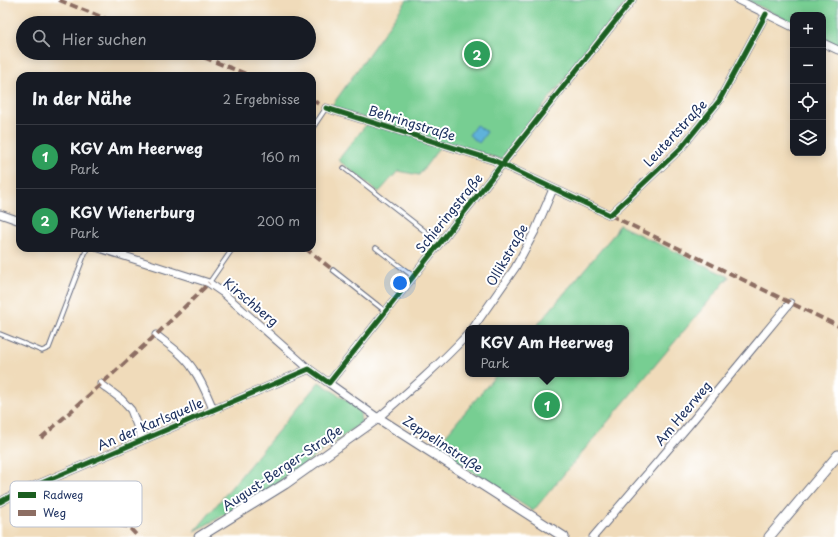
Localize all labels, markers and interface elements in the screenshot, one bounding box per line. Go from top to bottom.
map controls [790,12,826,156]
button: + [790,12,826,48]
search box [16,16,316,60]
icon: search [30,27,52,49]
text: Hier suchen [62,27,147,50]
pin: 2 [464,39,490,69]
button: − [790,48,826,84]
button: locate [790,84,826,120]
text: In der Nähe [32,85,131,111]
text: 2 Ergebnisse [223,89,300,108]
street label: Leutertstraße [638,95,711,170]
street label: Behringstraße [366,100,458,145]
button: layers [790,120,826,156]
text: KGV Am Heerweg [70,136,203,159]
text: 1 [42,147,48,166]
text: 160 m [261,147,300,166]
text: Park [70,159,99,178]
street label: Schieringstraße [411,169,487,256]
text: KGV Wienerburg [70,200,195,223]
text: 2 [40,211,50,230]
text: 200 m [257,211,300,230]
street label: Ollikstraße [481,220,532,289]
text: Park [70,223,99,242]
street label: Kirschberg [220,273,283,330]
your location [390,273,410,293]
popup [465,325,629,377]
text: KGV Am Heerweg [480,330,614,353]
text: Park [480,353,510,372]
street label: Am Heerweg [650,376,715,449]
pin: 1 [534,390,560,420]
street label: An der Karlsquelle [94,393,206,454]
street label: Zeppelinstraße [399,411,487,477]
street label: August-Berger-Straße [218,420,346,515]
legend [10,481,142,527]
text: Radweg [43,486,83,503]
text: Weg [43,504,66,521]

